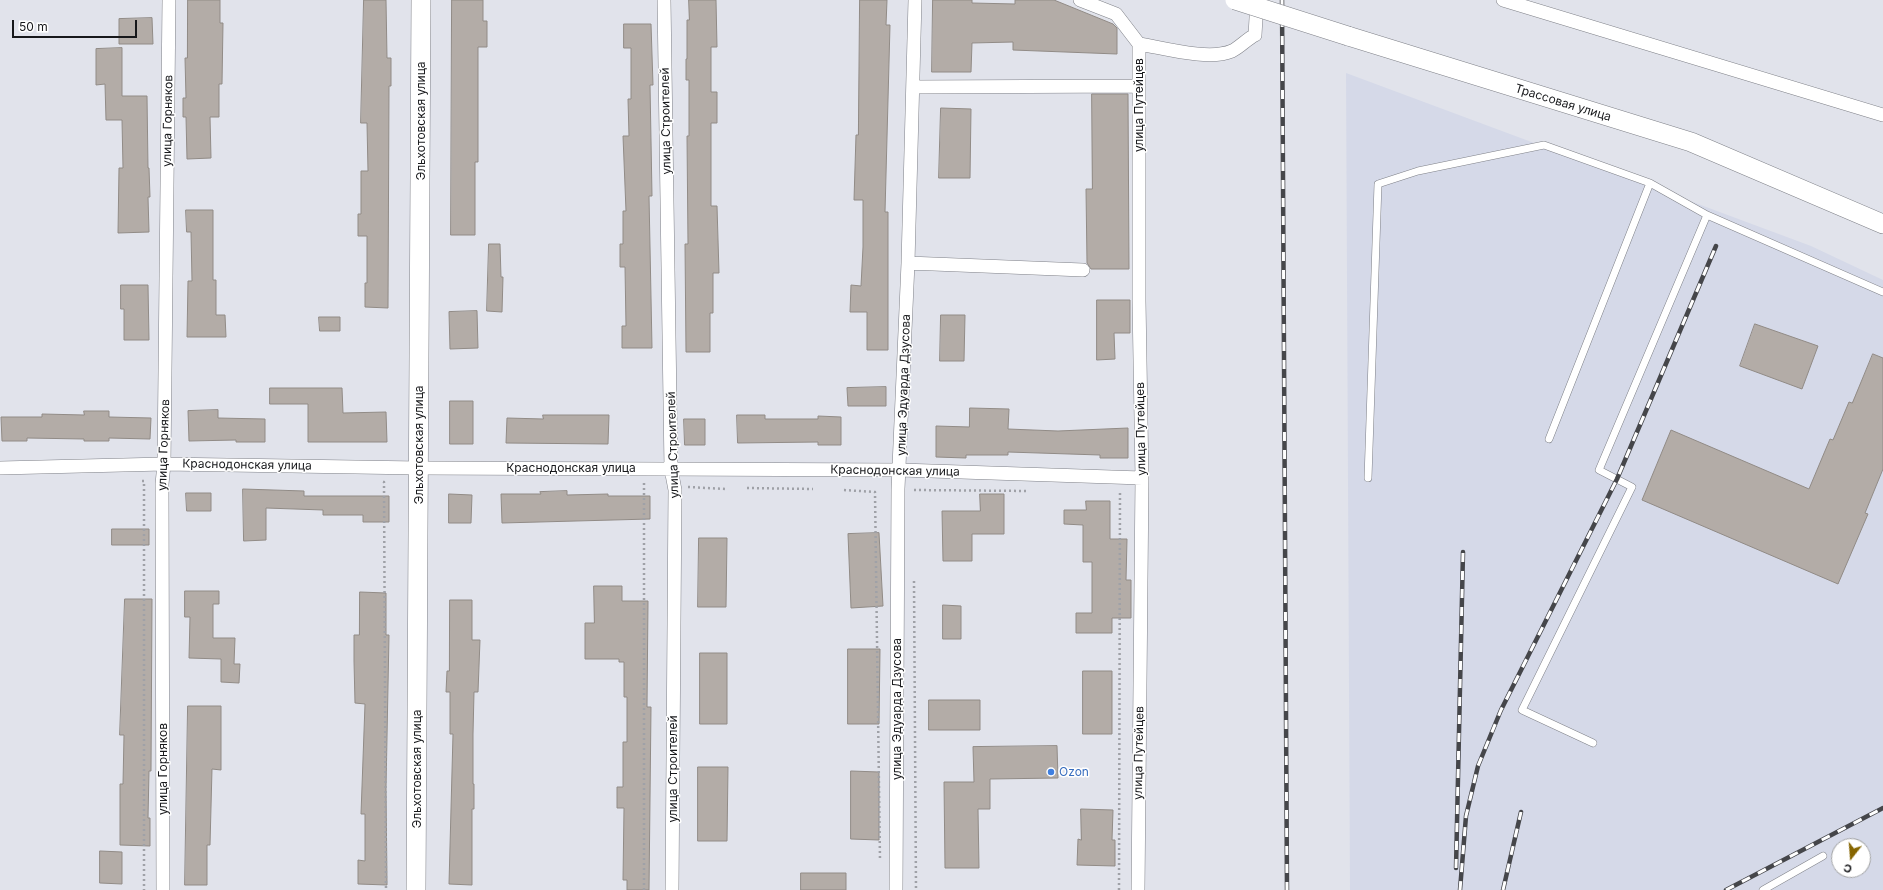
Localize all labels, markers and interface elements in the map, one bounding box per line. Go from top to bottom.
scale bar [14,12,139,38]
text: 50 m [19,19,48,34]
street label: улица Путейцев [1132,58,1146,152]
street label: Эльхотовская улица [414,61,428,181]
street label: улица Строителей [658,67,674,175]
street label: улица Горняков [160,75,176,167]
street label: Трассовая улица [1513,82,1613,124]
street label: улица Эдуарда Дзусова [894,314,914,456]
street label: улица Путейцев [1133,382,1149,476]
street label: Эльхотовская улица [412,385,426,505]
street label: улица Строителей [664,391,682,499]
street label: улица Горняков [155,399,173,491]
street label: Краснодонская улица [182,457,312,473]
street label: Краснодонская улица [506,461,636,475]
street label: Краснодонская улица [830,463,960,479]
street label: улица Эдуарда Дзусова [890,638,904,780]
street label: улица Путейцев [1131,706,1147,800]
street label: Эльхотовская улица [410,709,424,829]
street label: улица Строителей [666,715,680,823]
street label: улица Горняков [156,723,170,815]
place label: Ozon [1059,765,1089,779]
marker: Ozon [1046,767,1056,777]
north arrow [1831,838,1871,878]
text: С [1842,861,1854,876]

